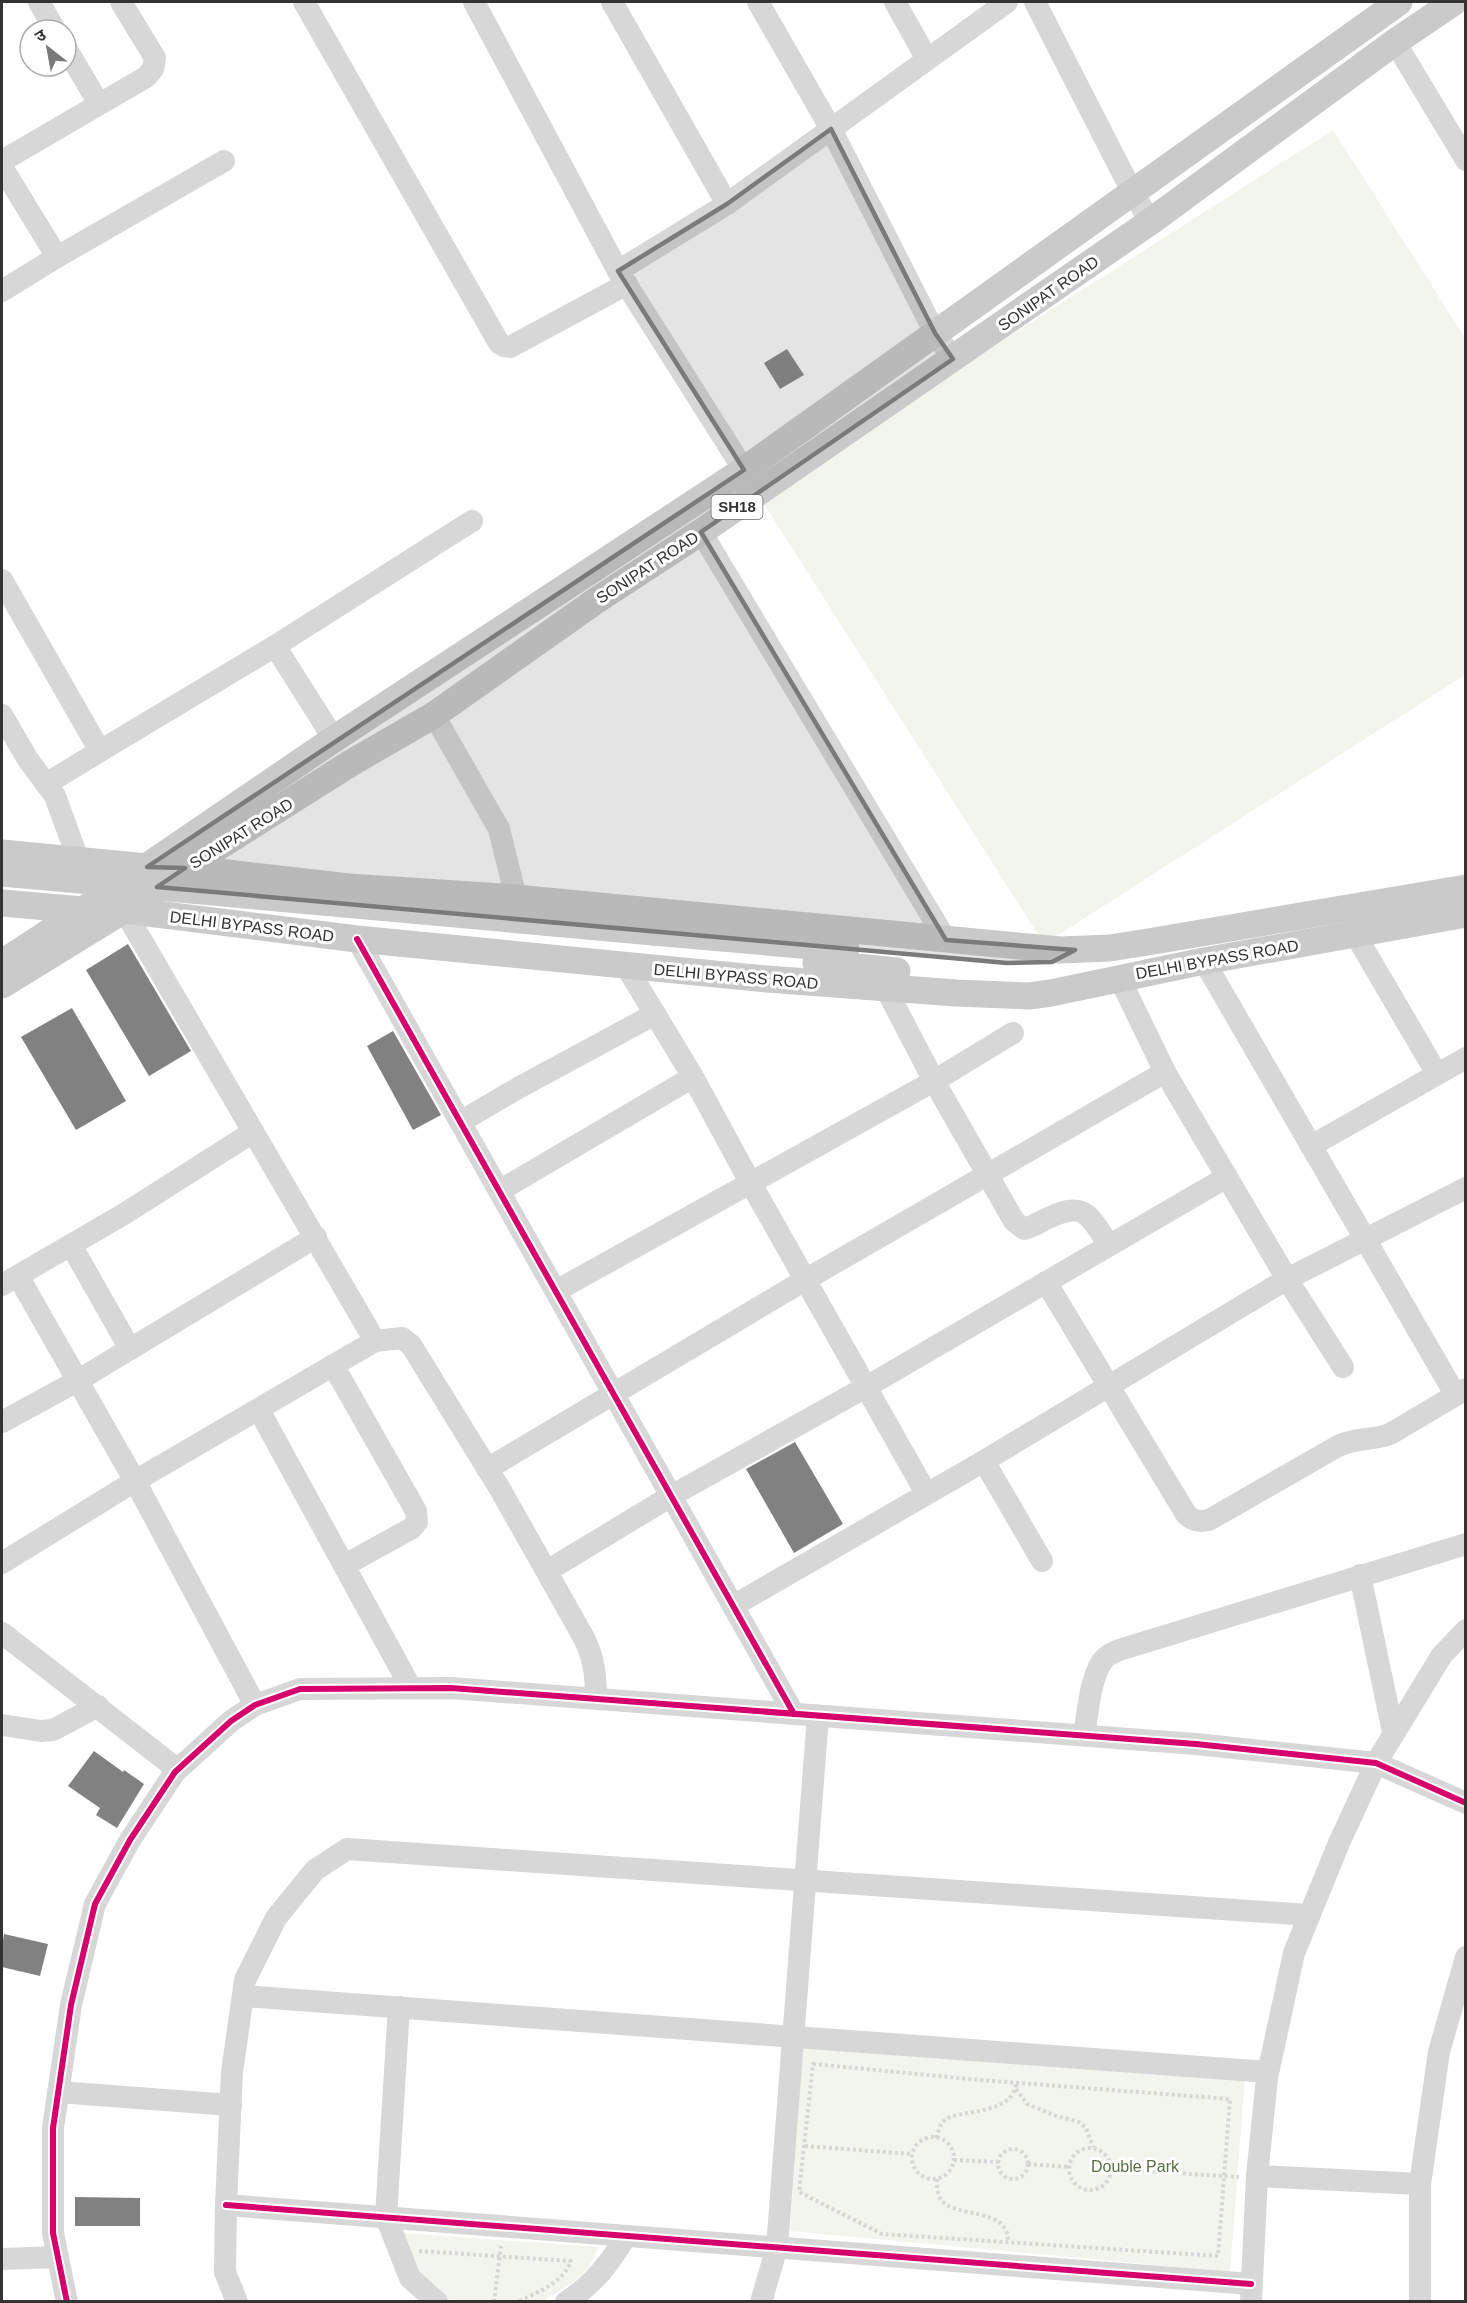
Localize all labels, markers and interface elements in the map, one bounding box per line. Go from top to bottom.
north arrow [18,18,78,78]
text: उ [32,26,49,45]
street label: SONIPAT ROAD [995,253,1102,334]
road number: SH18 [712,495,762,519]
street label: SONIPAT ROAD [593,528,701,607]
street label: SONIPAT ROAD [187,795,296,872]
street label: DELHI BYPASS ROAD [169,908,335,945]
street label: DELHI BYPASS ROAD [1134,937,1300,982]
street label: DELHI BYPASS ROAD [653,961,819,992]
park label: Double Park [1091,2158,1180,2175]

